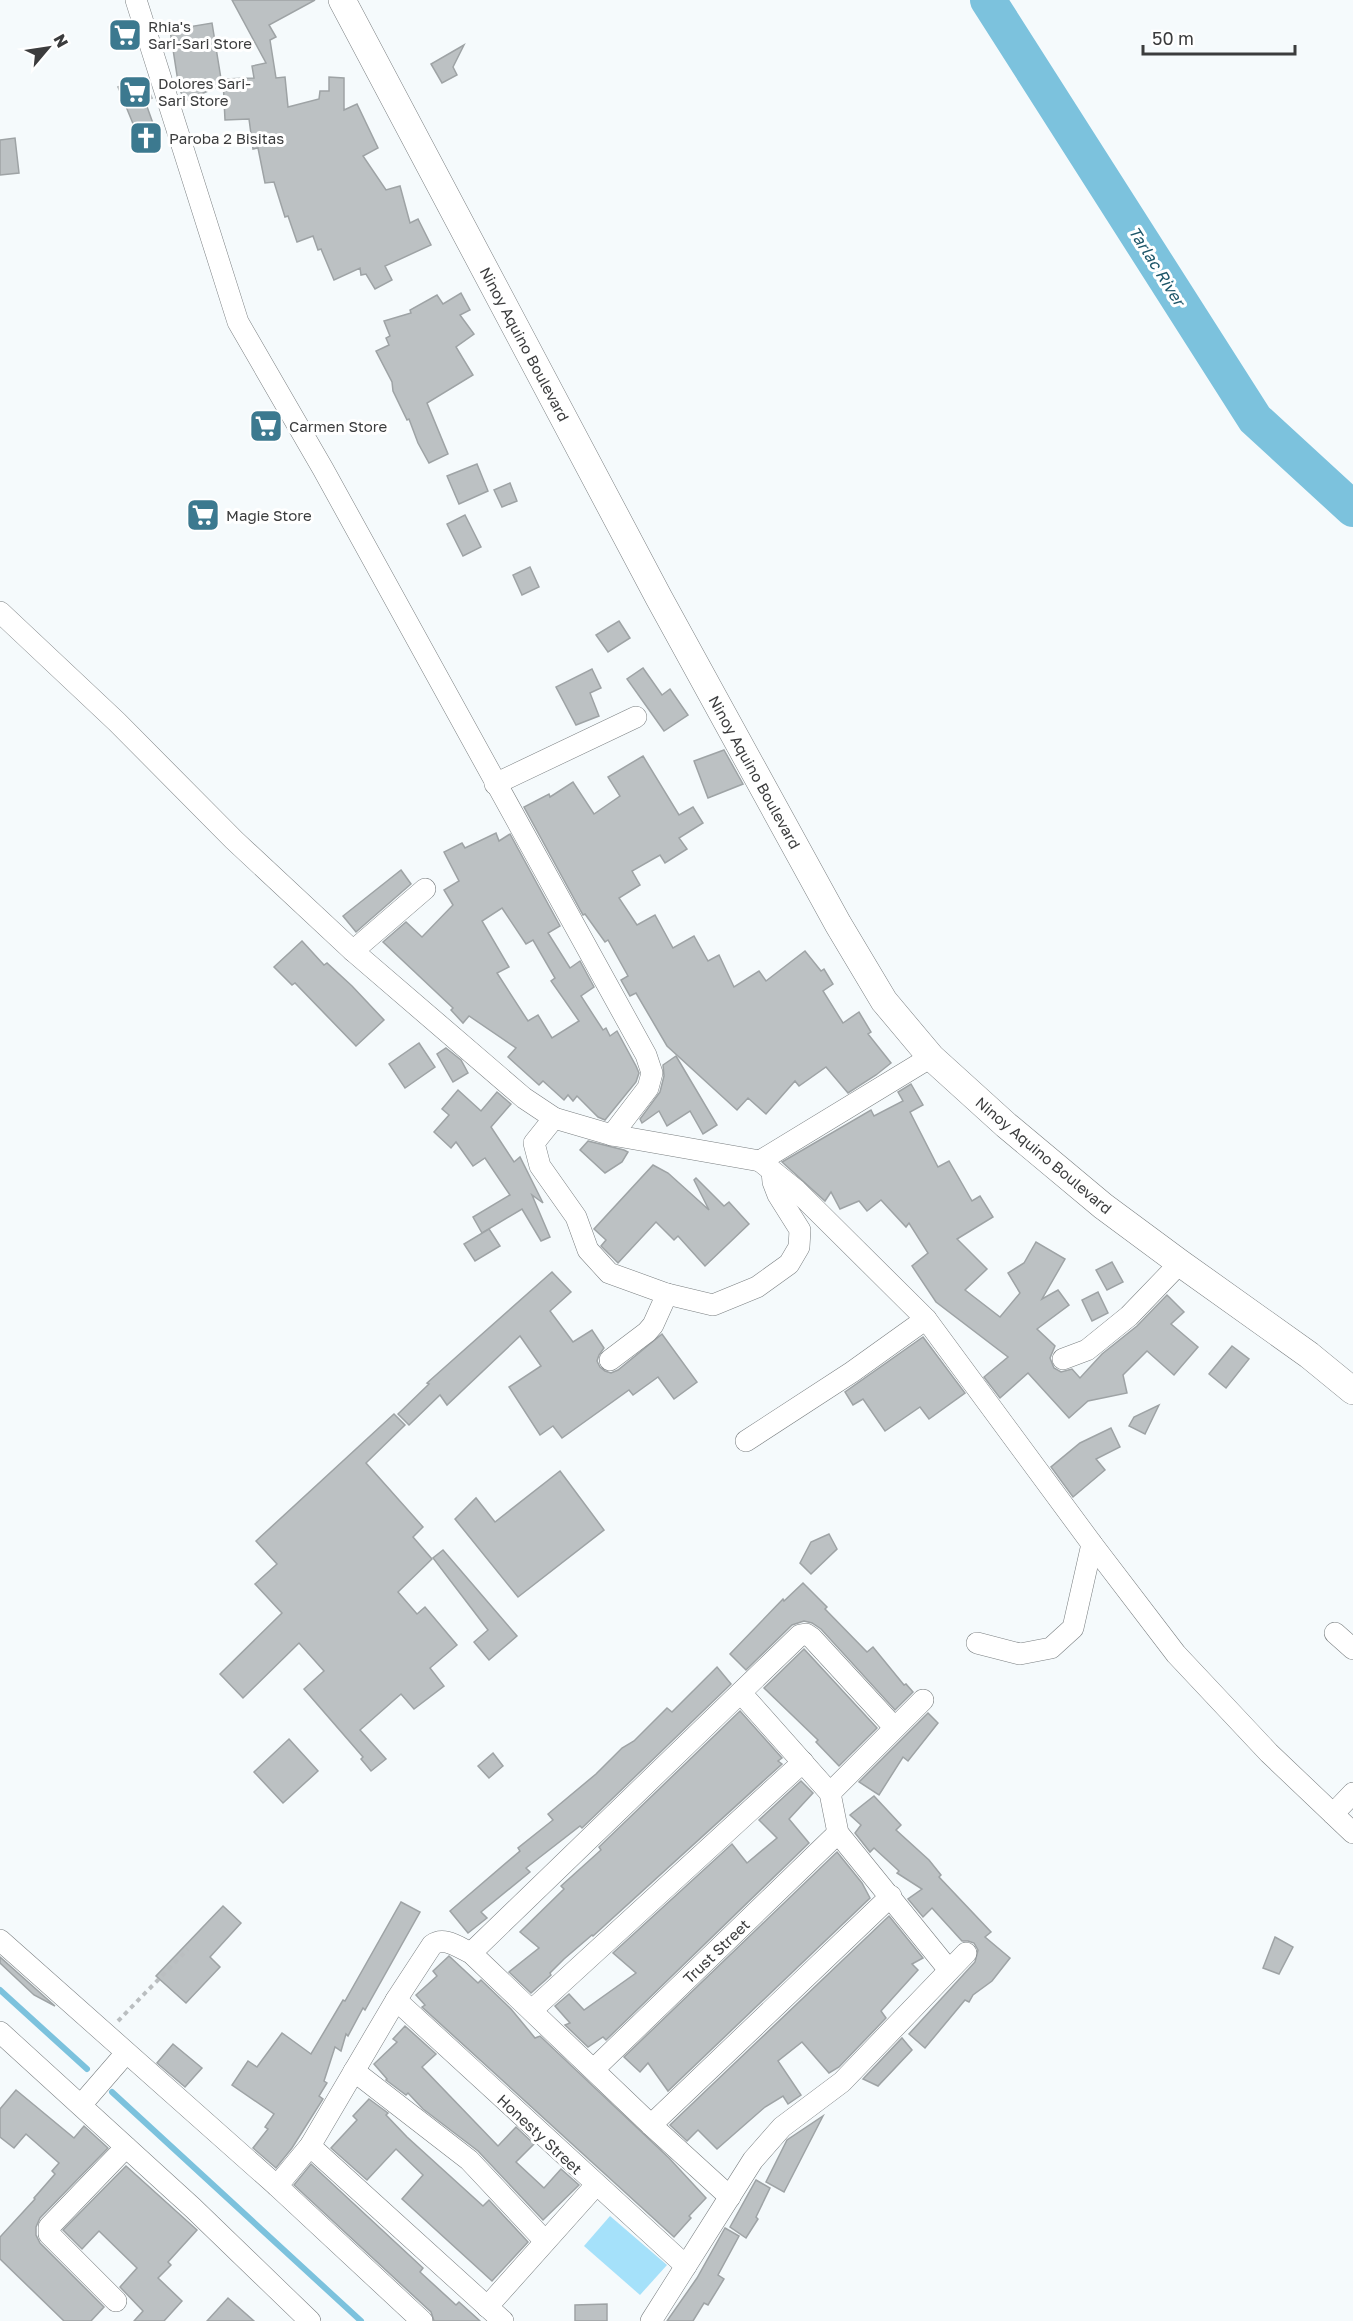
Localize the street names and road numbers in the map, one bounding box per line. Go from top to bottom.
street label: Ninoy Aquino Boulevard [477,264,573,424]
street label: Ninoy Aquino Boulevard [705,692,805,852]
street label: Ninoy Aquino Boulevard [972,1093,1116,1217]
street label: Trust Street [679,1915,753,1987]
street label: Honesty Street [494,2090,586,2178]

